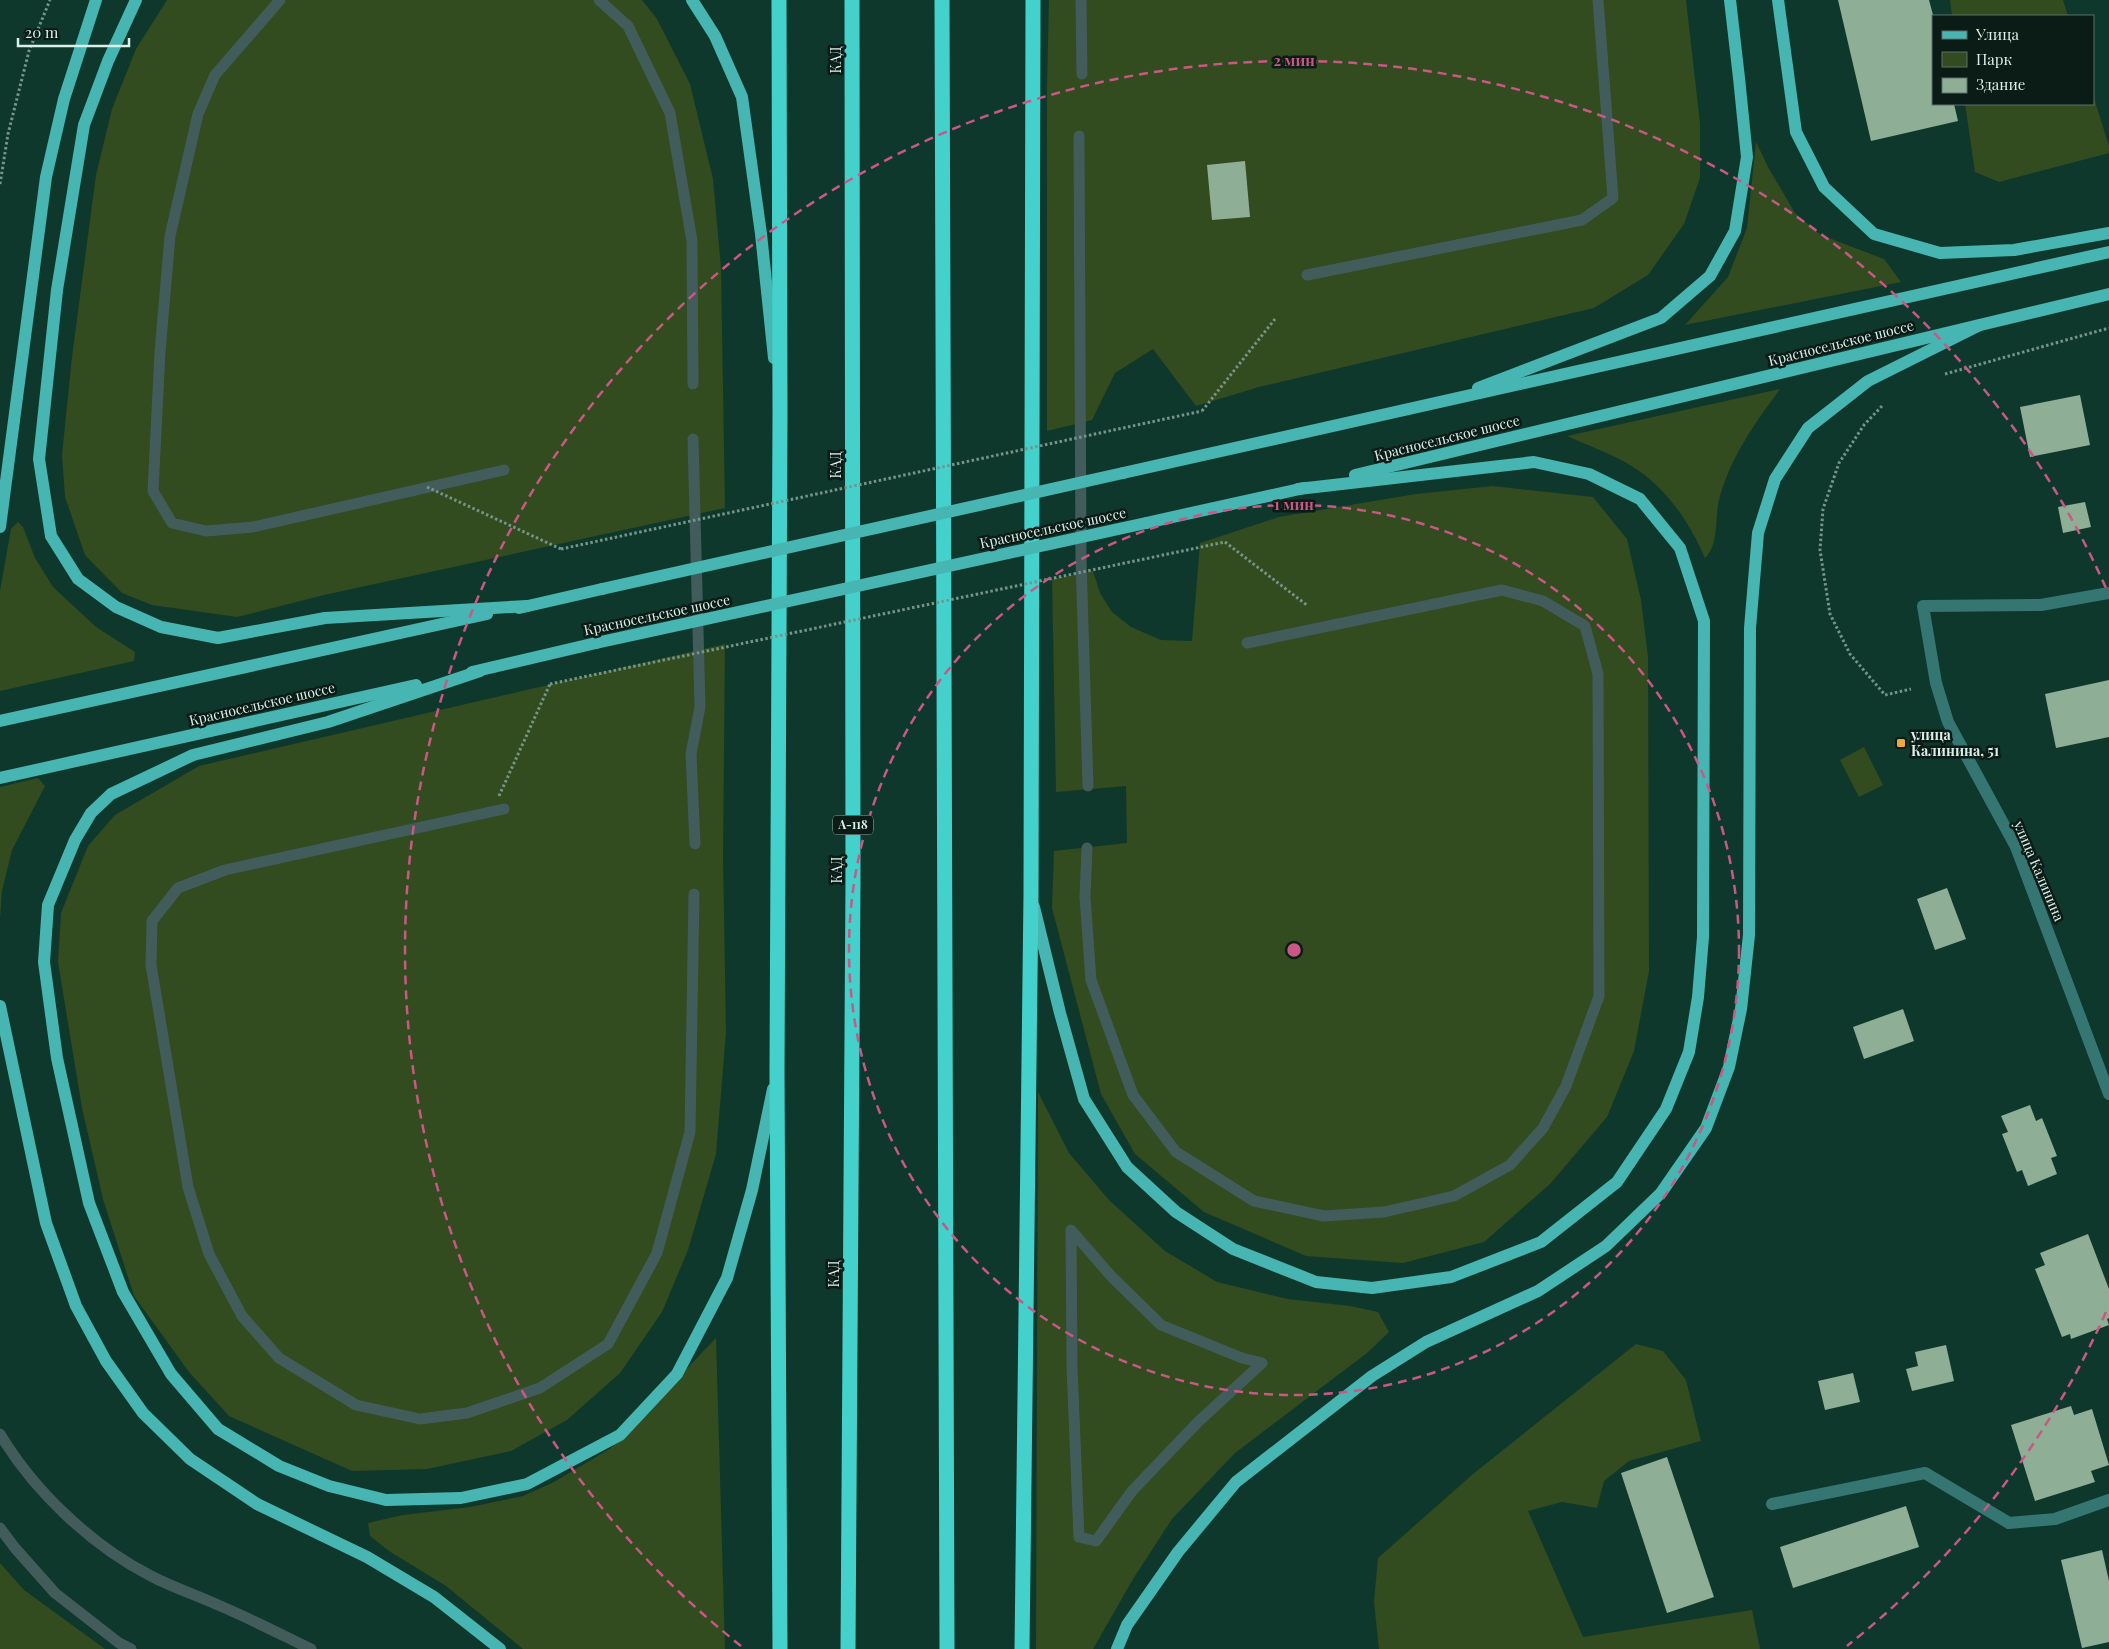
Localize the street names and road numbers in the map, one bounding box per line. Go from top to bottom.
street label: КАД [826,46,845,74]
street label: Красносельское шоссе [1766,315,1916,370]
street label: Красносельское шоссе [1372,410,1522,465]
street label: КАД [826,451,845,479]
street label: Красносельское шоссе [978,503,1128,552]
street label: Красносельское шоссе [582,590,732,639]
street label: Красносельское шоссе [187,677,337,730]
road number: А-118 [833,816,873,834]
street label: улица Калинина [2009,817,2069,924]
street label: КАД [827,856,846,884]
street label: КАД [824,1260,843,1288]

